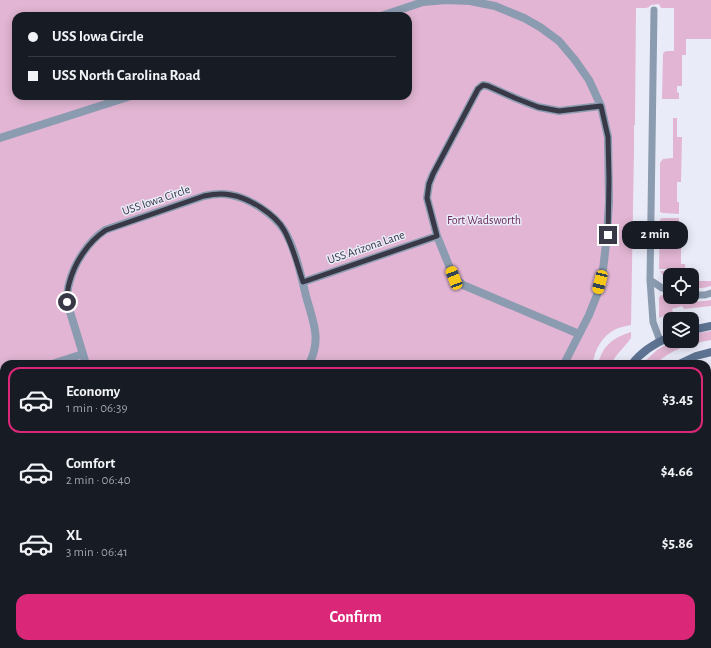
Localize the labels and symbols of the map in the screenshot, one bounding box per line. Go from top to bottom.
street label: USS Iowa Circle [120,183,192,217]
park label: Fort Wadsworth [447,214,521,226]
callout: 2 min [622,221,688,249]
route end [599,226,617,244]
street label: USS Arizona Lane [326,228,406,266]
car [444,265,464,291]
car [591,269,609,295]
route start [58,293,76,311]

